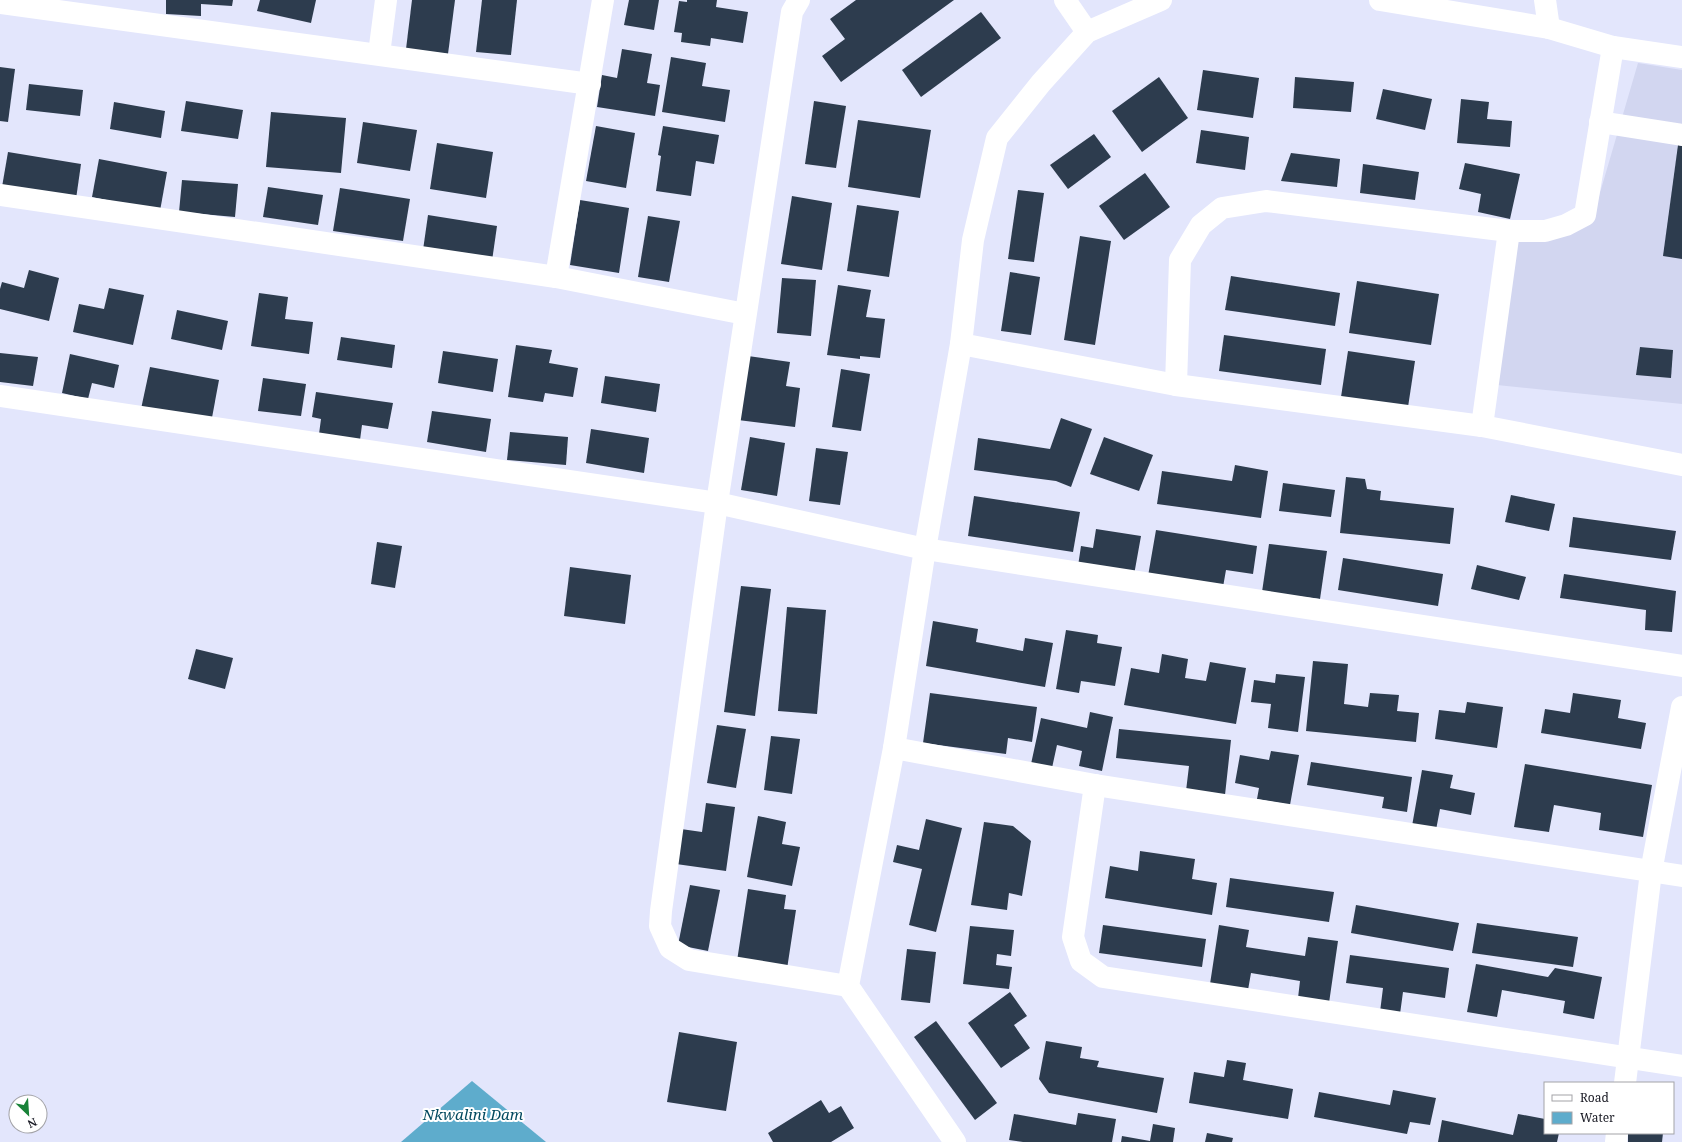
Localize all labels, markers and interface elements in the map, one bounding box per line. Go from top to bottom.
legend [1544,1082,1674,1134]
text: Road [1580,1089,1610,1106]
north arrow [8,1094,48,1134]
water label: Nkwalini Dam [422,1104,524,1124]
text: Water [1580,1109,1615,1126]
text: N [25,1115,40,1132]

